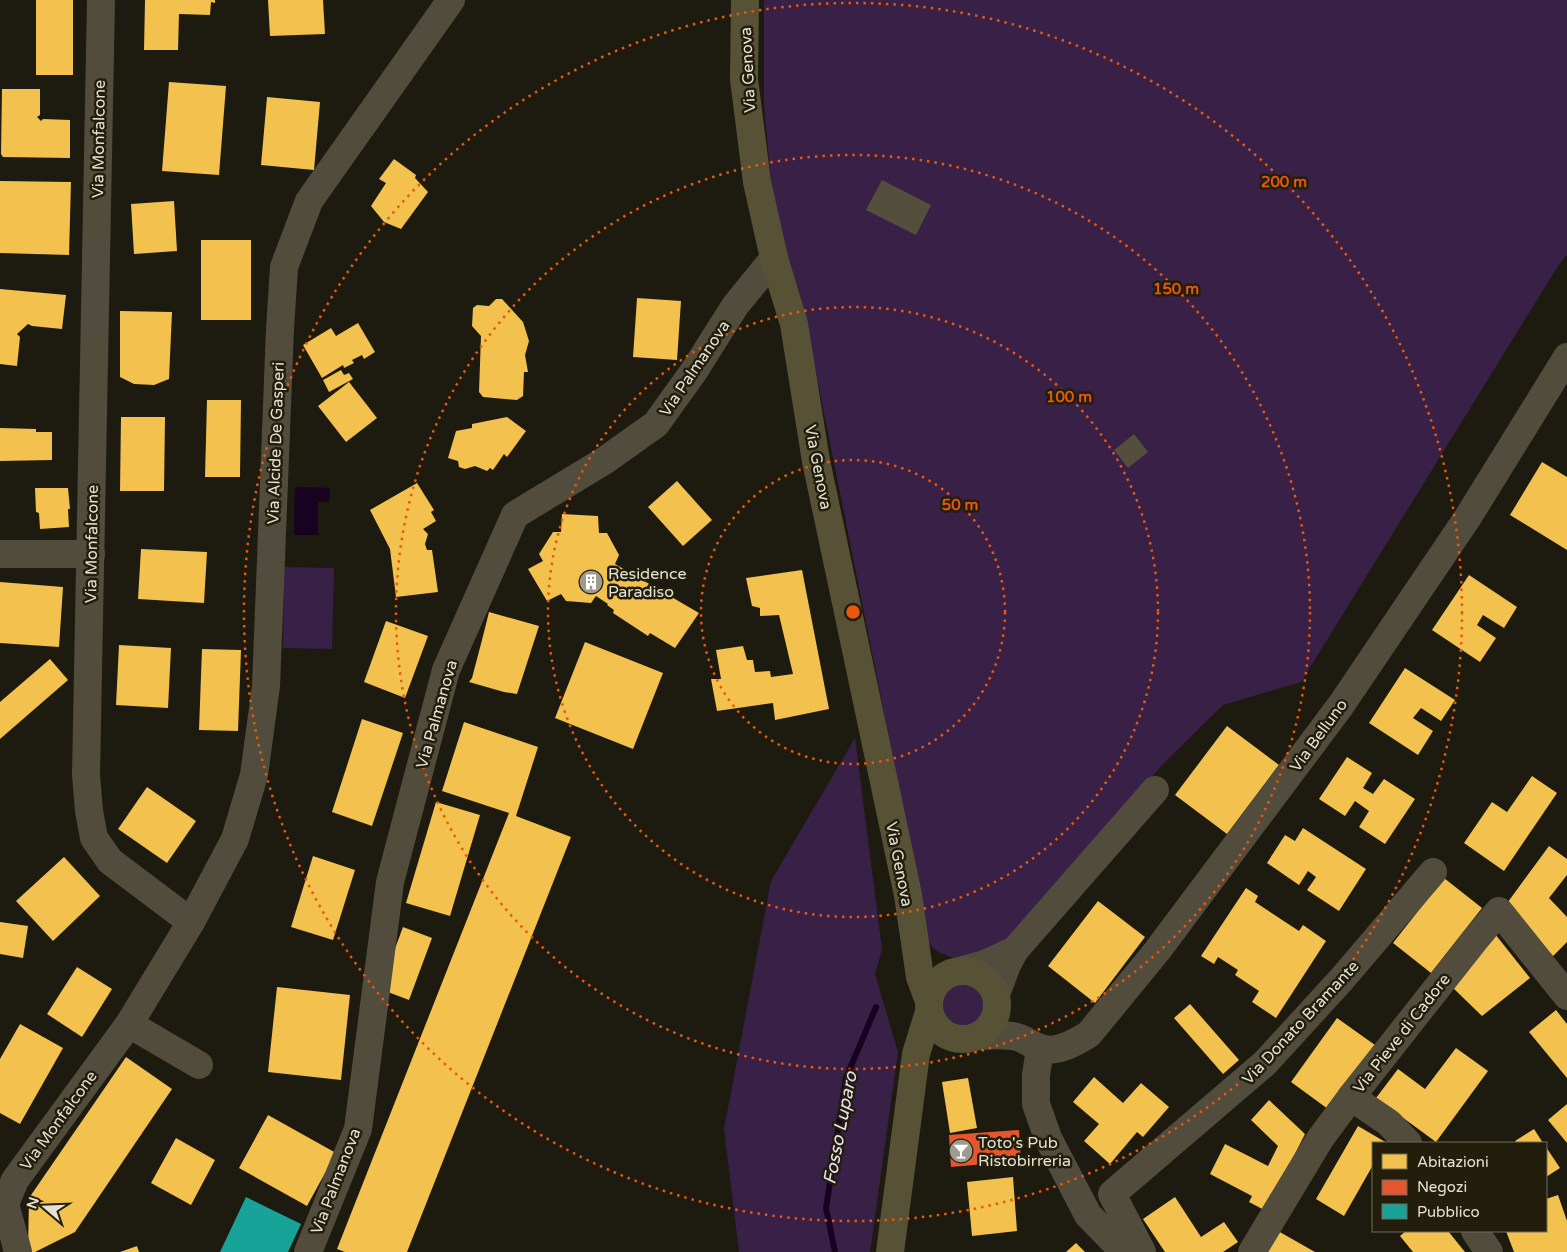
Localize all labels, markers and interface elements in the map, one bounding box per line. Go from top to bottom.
street label: Via Genova [736,26,760,113]
street label: Via Monfalcone [88,80,110,198]
text: 200 m [1261,173,1307,191]
text: 150 m [1153,280,1199,298]
street label: Via Palmanova [655,317,734,420]
street label: Via Alcide De Gasperi [263,361,289,525]
text: 100 m [1046,388,1092,406]
street label: Via Genova [800,423,836,511]
street label: Via Monfalcone [81,485,103,603]
text: 50 m [942,496,978,514]
place label: Residence Paradiso [608,564,687,602]
building icon: Residence Paradiso [578,569,604,595]
centre of rings [844,603,862,621]
street label: Via Palmanova [412,658,462,771]
street label: Via Belluno [1286,695,1352,776]
street label: Via Genova [881,820,917,908]
street label: Via Donato Bramante [1238,956,1363,1089]
street label: Via Pieve di Cadore [1349,970,1455,1097]
street label: Via Monfalcone [16,1067,102,1174]
water label: Fosso Luparo [818,1069,862,1186]
street label: Via Palmanova [307,1126,365,1237]
place label: Toto's Pub Ristobirreria [978,1133,1071,1171]
bar icon: Toto's Pub Ristobirreria [948,1138,974,1164]
legend [1372,1142,1547,1232]
text: Abitazioni [1417,1153,1489,1171]
text: Negozi [1417,1178,1467,1196]
north arrow [20,1182,70,1232]
text: N [23,1195,43,1211]
text: Pubblico [1417,1203,1480,1221]

